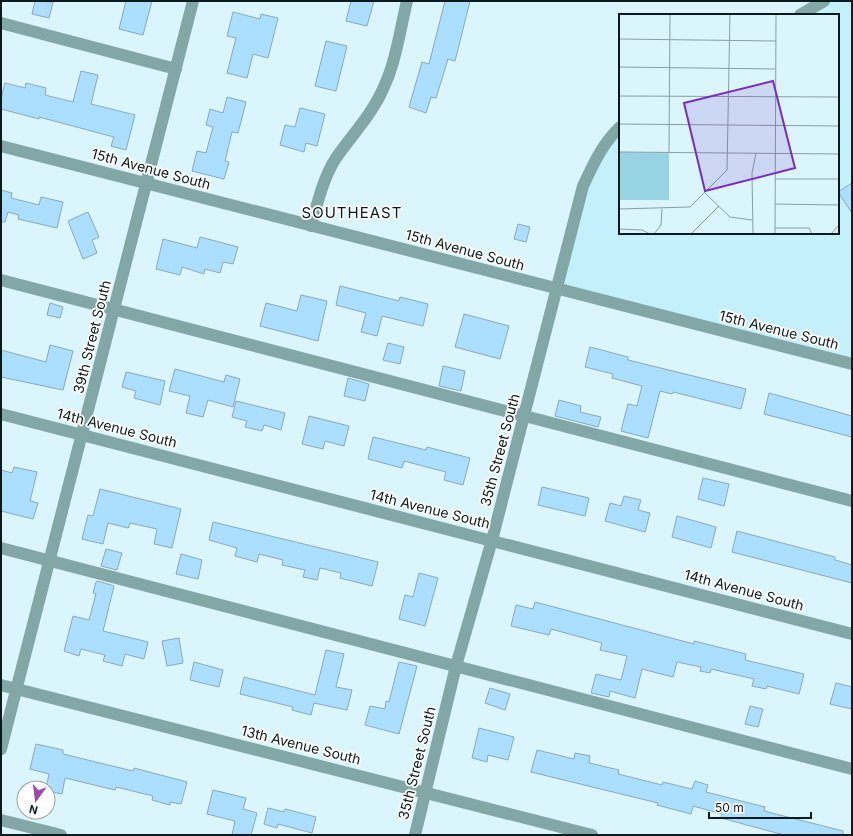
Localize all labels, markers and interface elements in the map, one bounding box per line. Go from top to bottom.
inset map [619,14,839,234]
street label: 15th Avenue South [90,144,213,193]
district label: SOUTHEAST [302,203,402,222]
street label: 15th Avenue South [404,225,527,274]
street label: 39th Street South [69,278,114,395]
street label: 15th Avenue South [718,306,841,353]
street label: 35th Street South [476,392,523,508]
street label: 14th Avenue South [55,404,179,451]
street label: 14th Avenue South [368,485,492,532]
street label: 14th Avenue South [682,565,806,614]
street label: 35th Street South [394,705,439,821]
street label: 13th Avenue South [239,721,363,768]
north arrow [16,780,56,820]
scale bar [709,794,811,820]
text: 50 m [715,800,744,815]
text: N [28,802,39,818]

